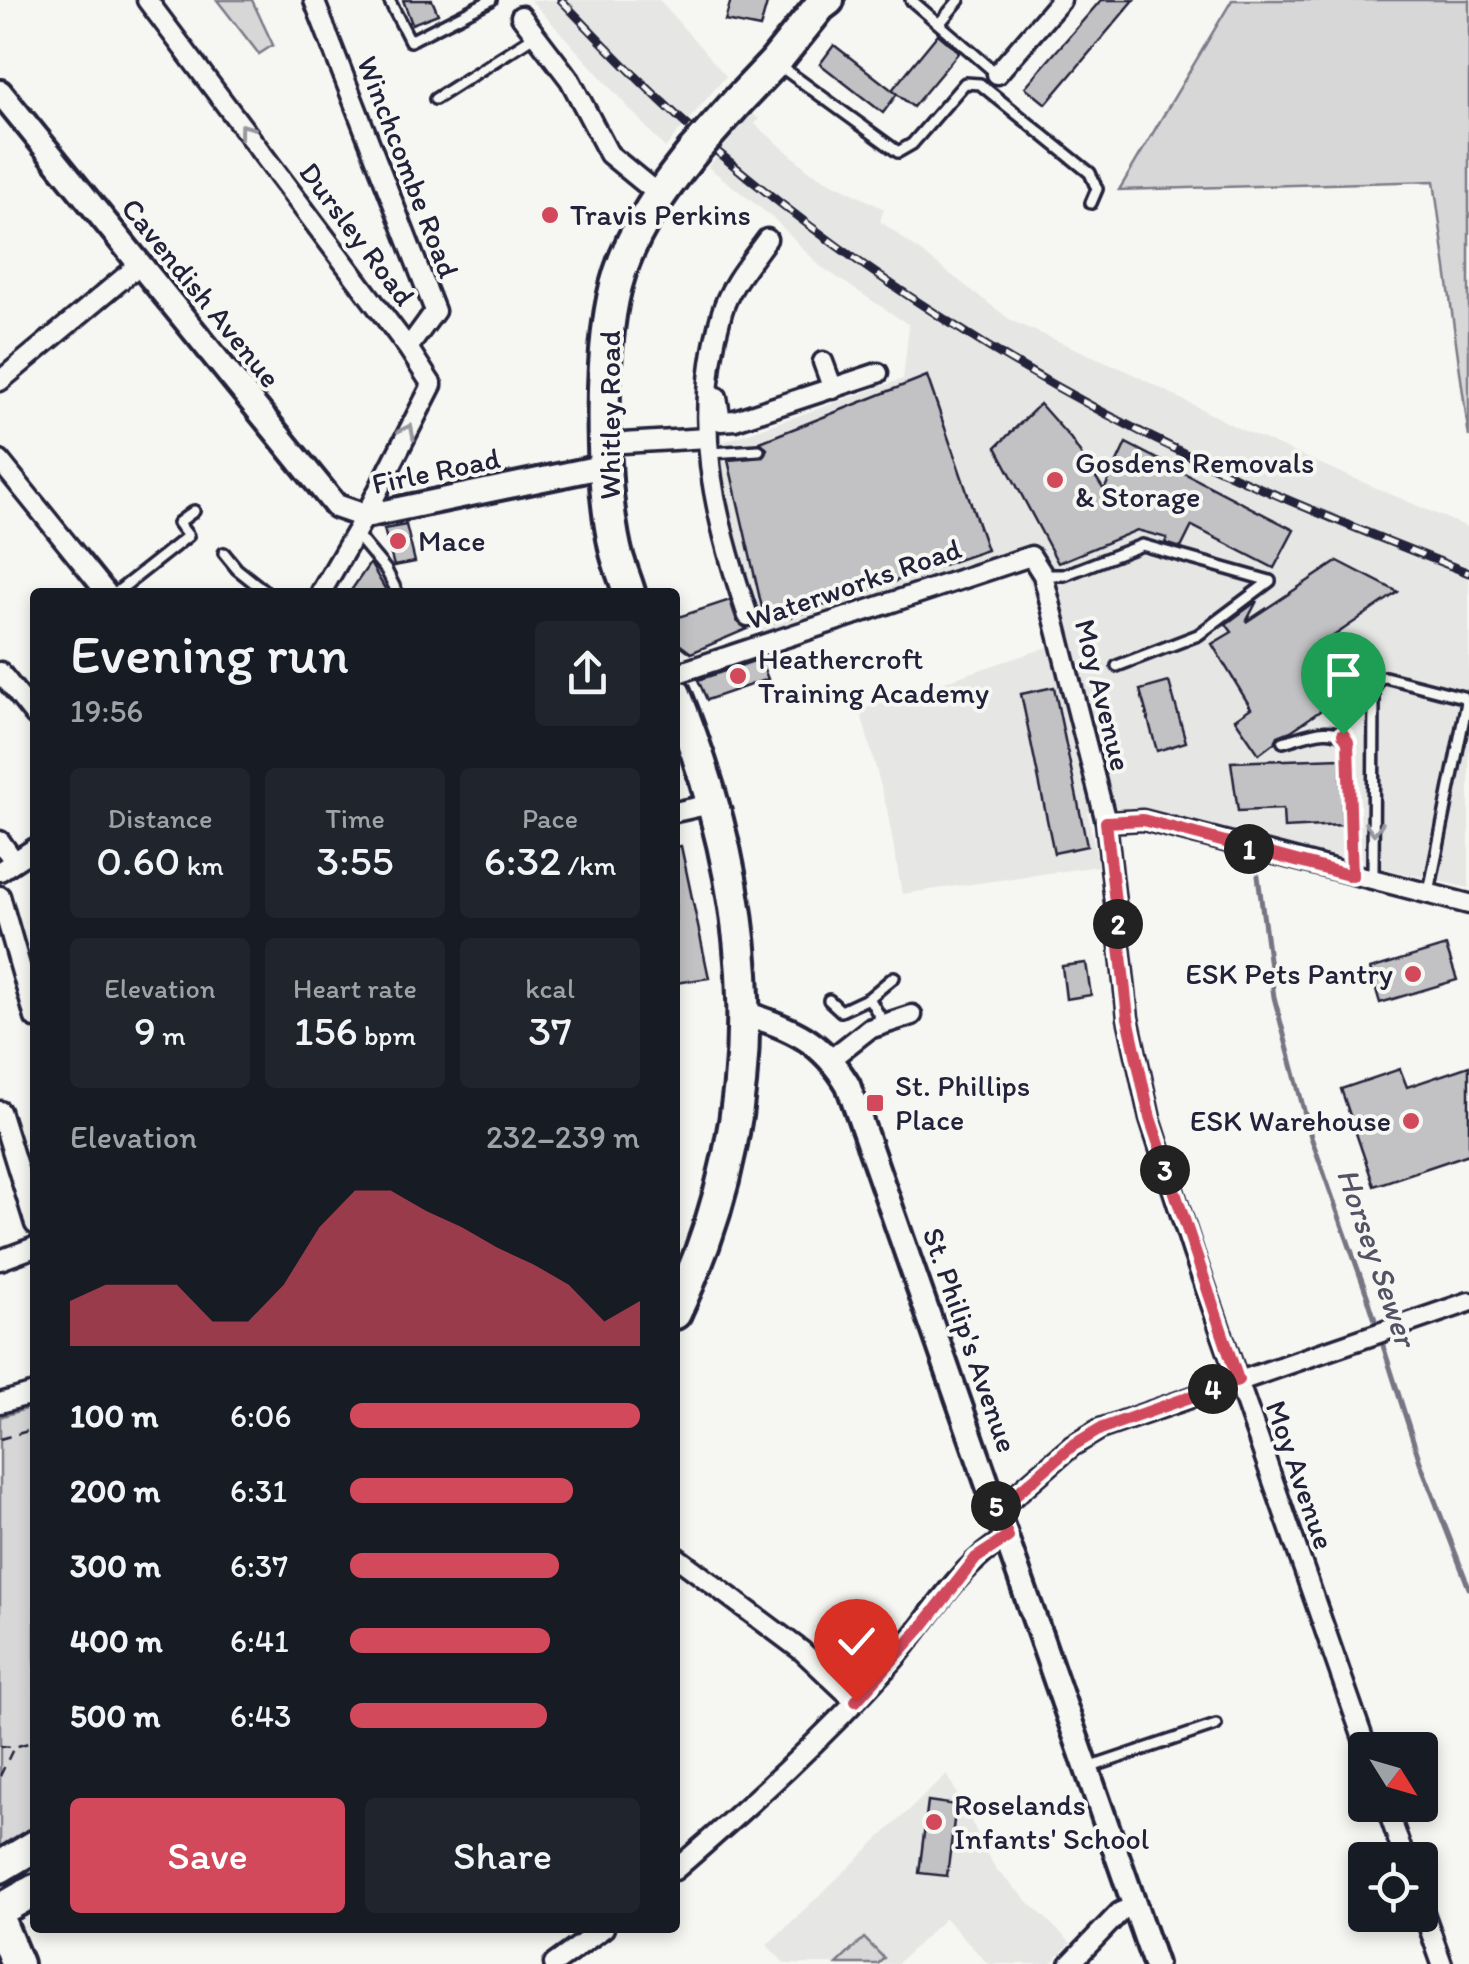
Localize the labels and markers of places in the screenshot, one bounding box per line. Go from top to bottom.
place label: Travis Perkins [570,196,751,233]
marker: Travis Perkins [539,204,561,226]
place label: Gosdens Removals & Storage [1075,444,1314,515]
marker: Gosdens Removals & Storage [1044,469,1066,491]
place label: Mace [418,522,486,559]
marker: Mace [387,530,409,552]
pin [1301,632,1386,735]
place label: Heathercroft Training Academy [758,640,989,711]
marker: Heathercroft Training Academy [727,665,749,687]
pin: 1 [1224,824,1274,874]
pin: 2 [1093,899,1143,949]
place label: ESK Pets Pantry [1185,955,1393,992]
marker: ESK Pets Pantry [1402,963,1424,985]
place label: St. Phillips Place [895,1067,1030,1138]
marker: St. Phillips Place [864,1092,886,1114]
place label: ESK Warehouse [1190,1102,1391,1139]
marker: ESK Warehouse [1400,1110,1422,1132]
pin: 3 [1140,1145,1190,1195]
pin: 4 [1188,1364,1238,1414]
pin: 5 [971,1481,1021,1531]
pin [814,1599,899,1702]
place label: Roselands Infants' School [954,1786,1150,1857]
marker: Roselands Infants' School [923,1811,945,1833]

